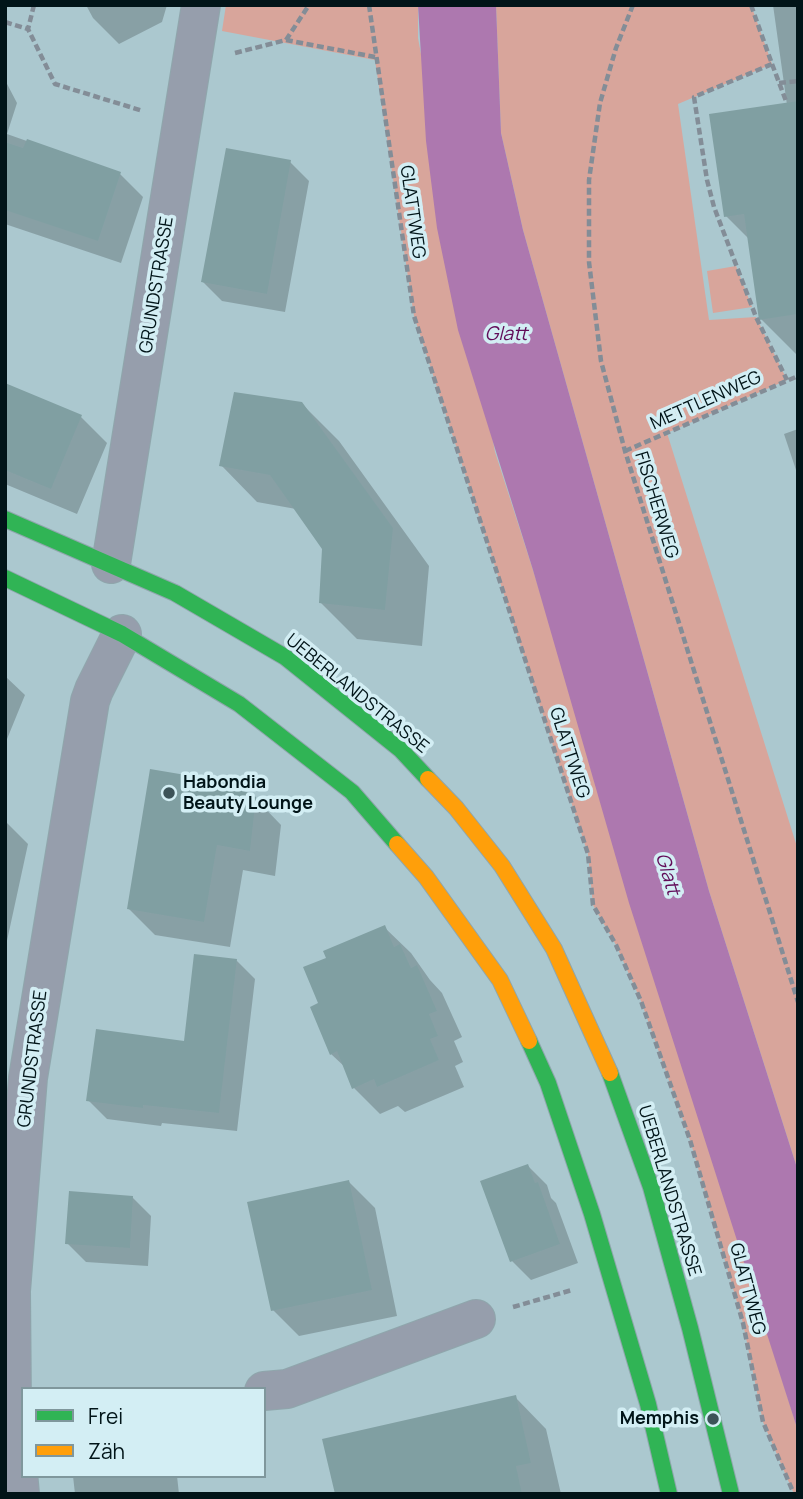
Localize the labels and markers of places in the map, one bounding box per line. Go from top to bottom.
place label: Habondia Beauty Lounge [183,772,313,814]
marker: Habondia Beauty Lounge [161,785,177,801]
place label: Memphis [620,1408,699,1430]
marker: Memphis [705,1411,721,1427]

